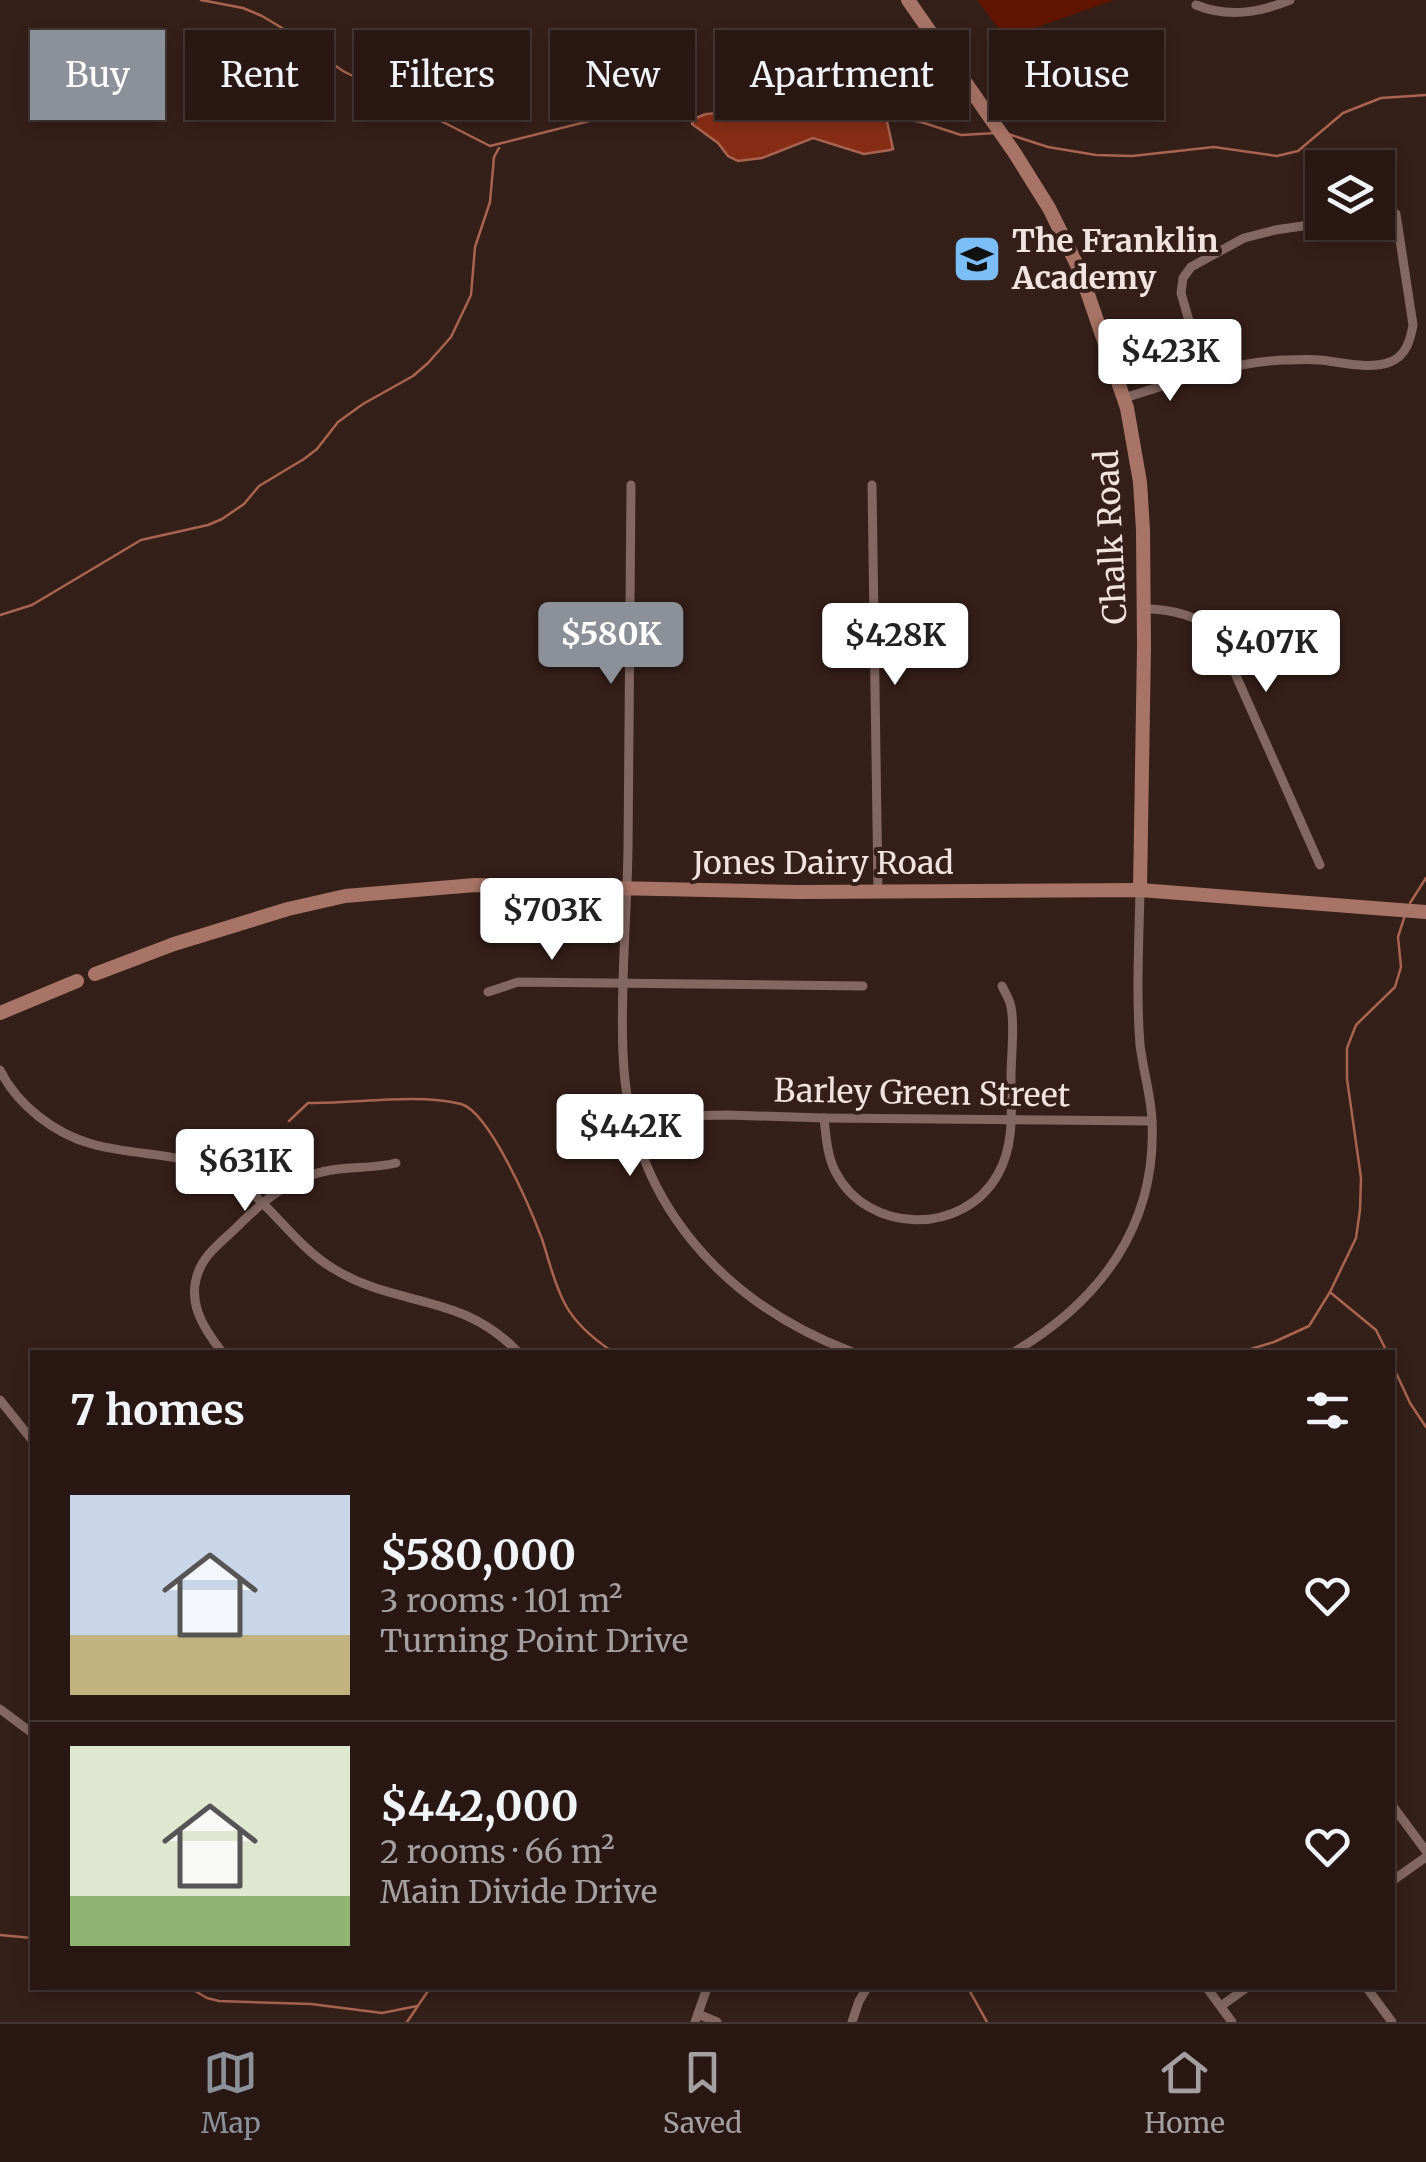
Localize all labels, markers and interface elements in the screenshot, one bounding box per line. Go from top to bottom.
chip: Buy [30,30,165,120]
chip: Rent [185,30,334,120]
chip: Filters [354,30,530,120]
chip: New [550,30,695,120]
chip: Apartment [715,30,969,120]
chip: House [989,30,1164,120]
map controls [1305,150,1395,240]
button: layers [1305,150,1395,240]
place label: The Franklin Academy [1011,221,1219,298]
school or university icon: The Franklin Academy [951,233,1003,285]
pin: $423K [1100,319,1240,404]
text: $423K [1120,331,1220,371]
street label: Chalk Road [1086,449,1136,625]
pin: $580K [541,602,681,687]
pin: $428K [825,603,965,688]
pin: $407K [1196,610,1336,695]
text: $580K [560,614,662,654]
text: $428K [844,615,946,655]
text: $407K [1214,622,1318,662]
street label: Jones Dairy Road [691,843,954,883]
pin: $703K [482,878,622,963]
text: $703K [502,890,602,930]
street label: Barley Green Street [773,1070,1071,1116]
pin: $442K [560,1094,700,1179]
text: $442K [579,1106,681,1146]
pin: $631K [175,1129,315,1214]
text: $631K [198,1141,292,1181]
icon: filters [1300,1383,1355,1438]
text: 7 homes [70,1384,245,1436]
text: $580,000 [380,1529,576,1581]
icon: home [150,1535,270,1655]
icon: heart [1300,1568,1355,1623]
text: 3 rooms · 101 m² [380,1581,622,1621]
text: Turning Point Drive [380,1621,689,1661]
text: $442,000 [380,1780,579,1832]
icon: home [150,1786,270,1906]
icon: heart [1300,1819,1355,1874]
text: 2 rooms · 66 m² [380,1832,615,1872]
text: Main Divide Drive [380,1872,657,1912]
tab: Map [201,2045,261,2141]
tab: Saved [663,2045,742,2141]
tab: Home [1144,2045,1225,2141]

